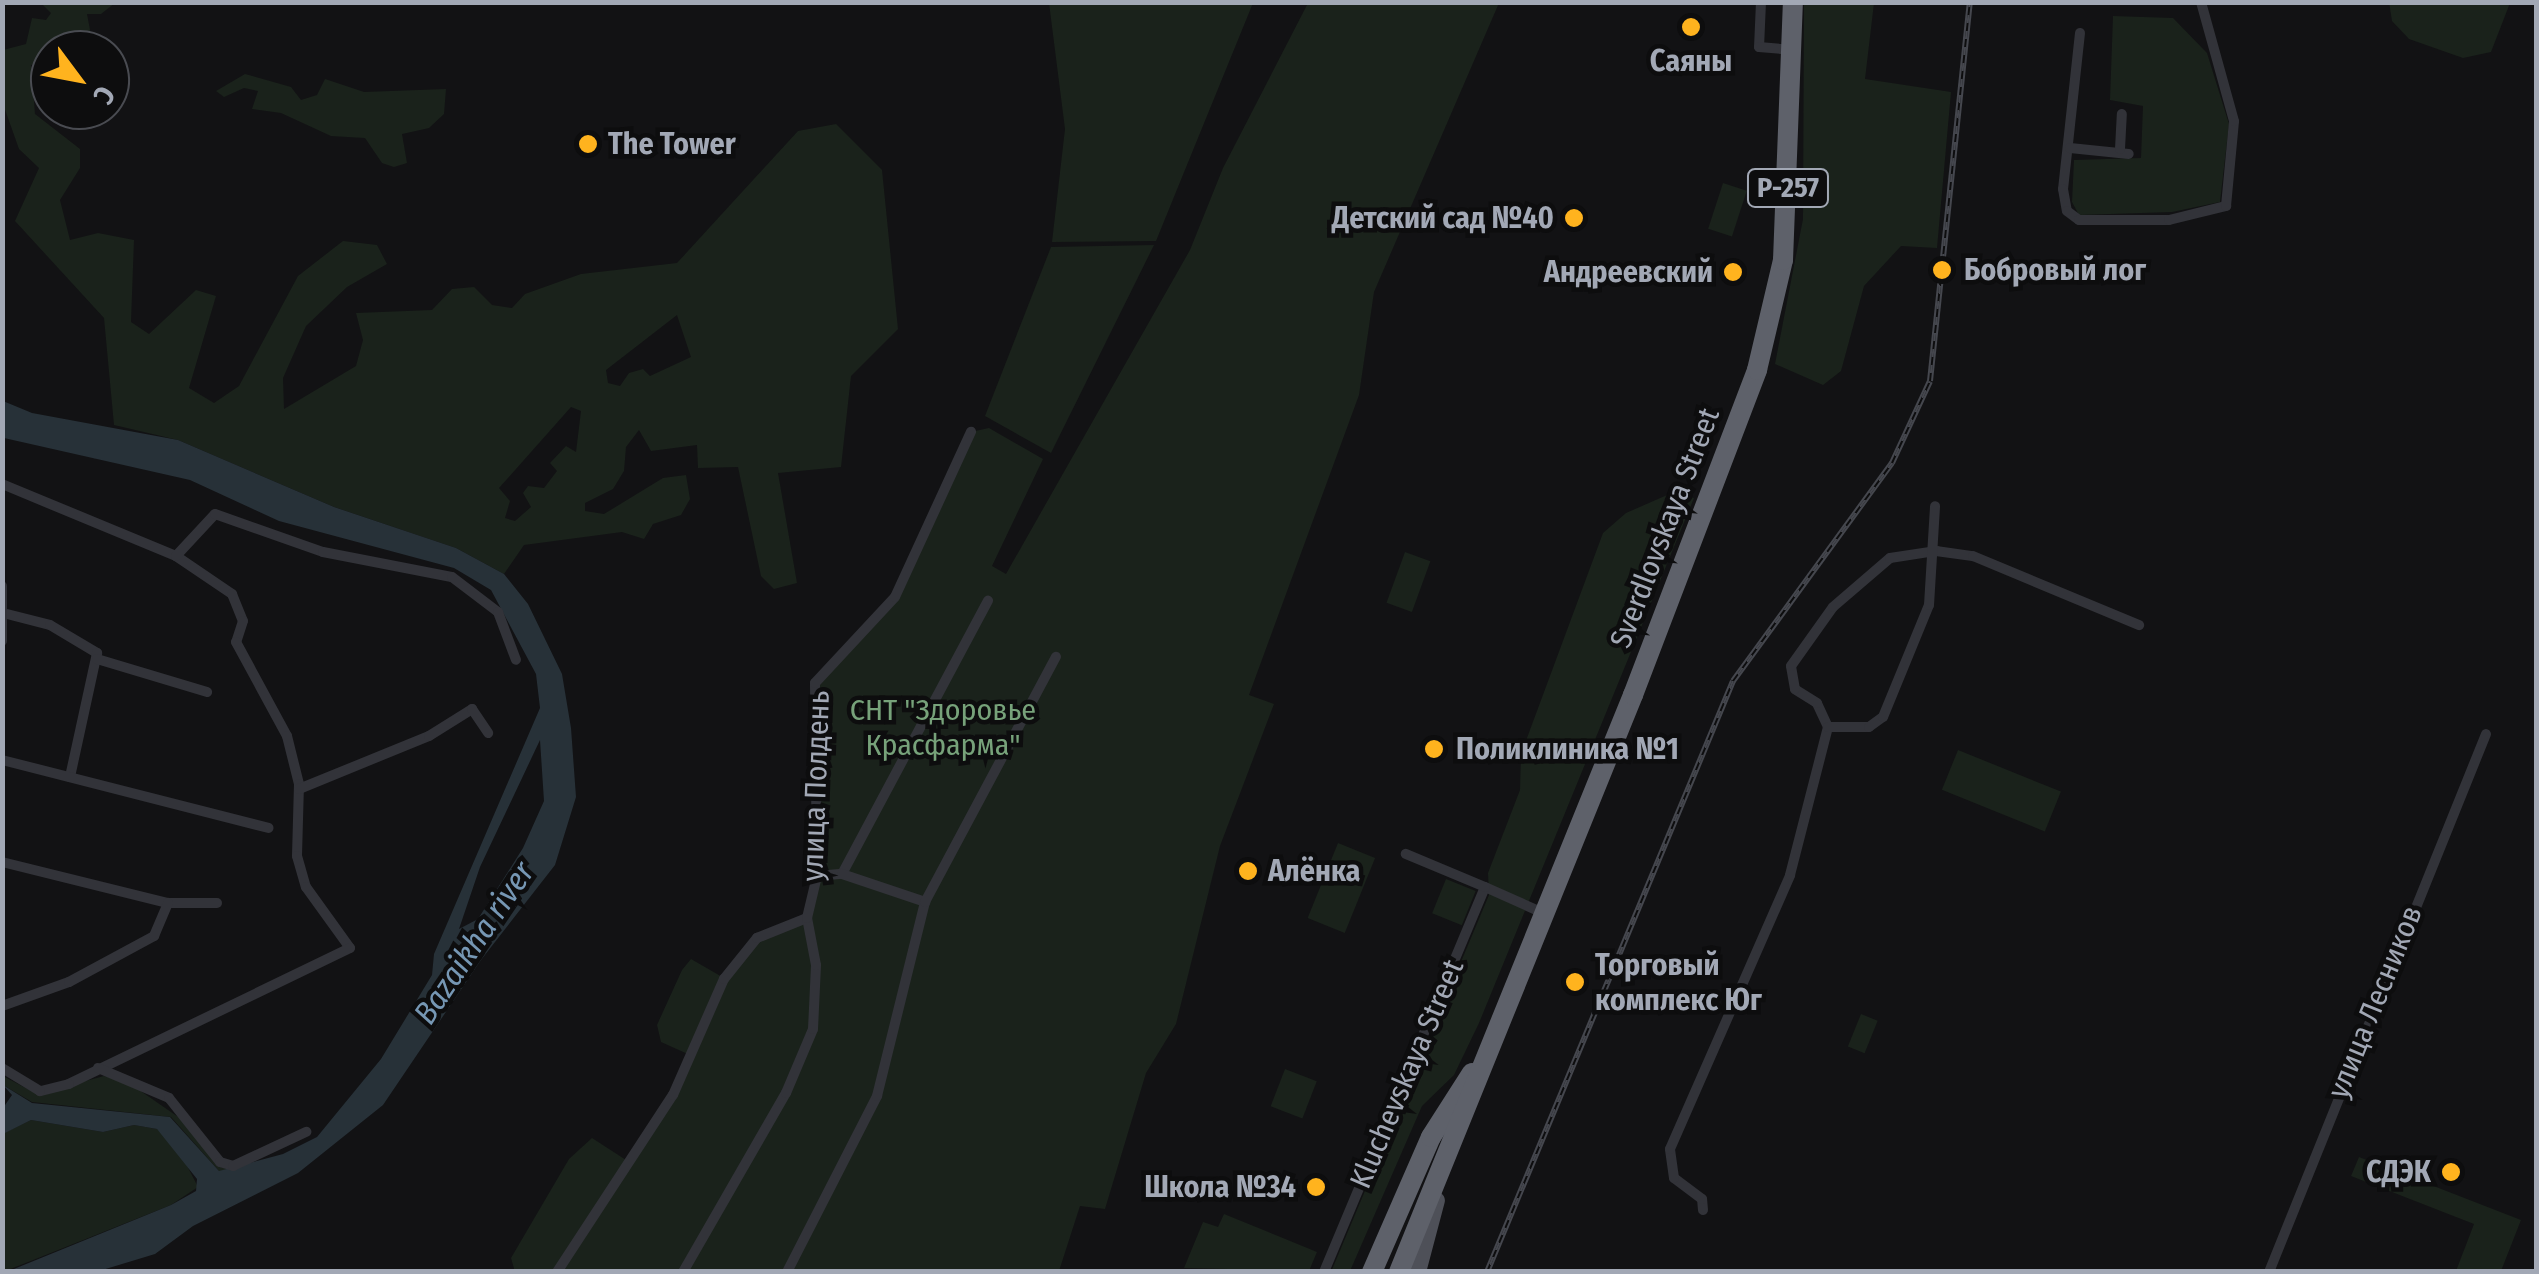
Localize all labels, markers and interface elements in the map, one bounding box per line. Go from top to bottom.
marker: Саяны [1680,16,1702,38]
north arrow [30,30,130,130]
place label: Саяны [1650,43,1732,79]
text: С [86,80,122,110]
place label: The Tower [608,126,736,162]
marker: The Tower [577,133,599,155]
road number: Р-257 [1746,165,1830,211]
place label: Детский сад №40 [1332,200,1554,236]
marker: Детский сад №40 [1563,207,1585,229]
place label: Бобровый лог [1964,252,2146,288]
place label: Андреевский [1544,254,1713,290]
marker: Бобровый лог [1929,257,1955,283]
marker: Андреевский [1722,261,1744,283]
street label: Sverdlovskaya Street [1603,403,1727,653]
street label: улица Полдень [795,690,837,882]
park label: СНТ "Здоровье Красфарма" [850,692,1036,762]
place label: Поликлиника №1 [1456,731,1679,767]
marker: Поликлиника №1 [1421,736,1447,762]
place label: Алёнка [1268,853,1360,889]
water label: Bazaikha river [406,855,542,1031]
marker: Алёнка [1237,860,1259,882]
street label: улица Лесников [2320,901,2430,1103]
place label: Торговый комплекс Юг [1595,947,1762,1018]
street label: Kluchevskaya Street [1343,954,1471,1194]
marker: Торговый комплекс Юг [1564,971,1586,993]
place label: СДЭК [2366,1154,2431,1190]
marker: СДЭК [2440,1161,2462,1183]
place label: Школа №34 [1144,1169,1296,1205]
marker: Школа №34 [1305,1176,1327,1198]

